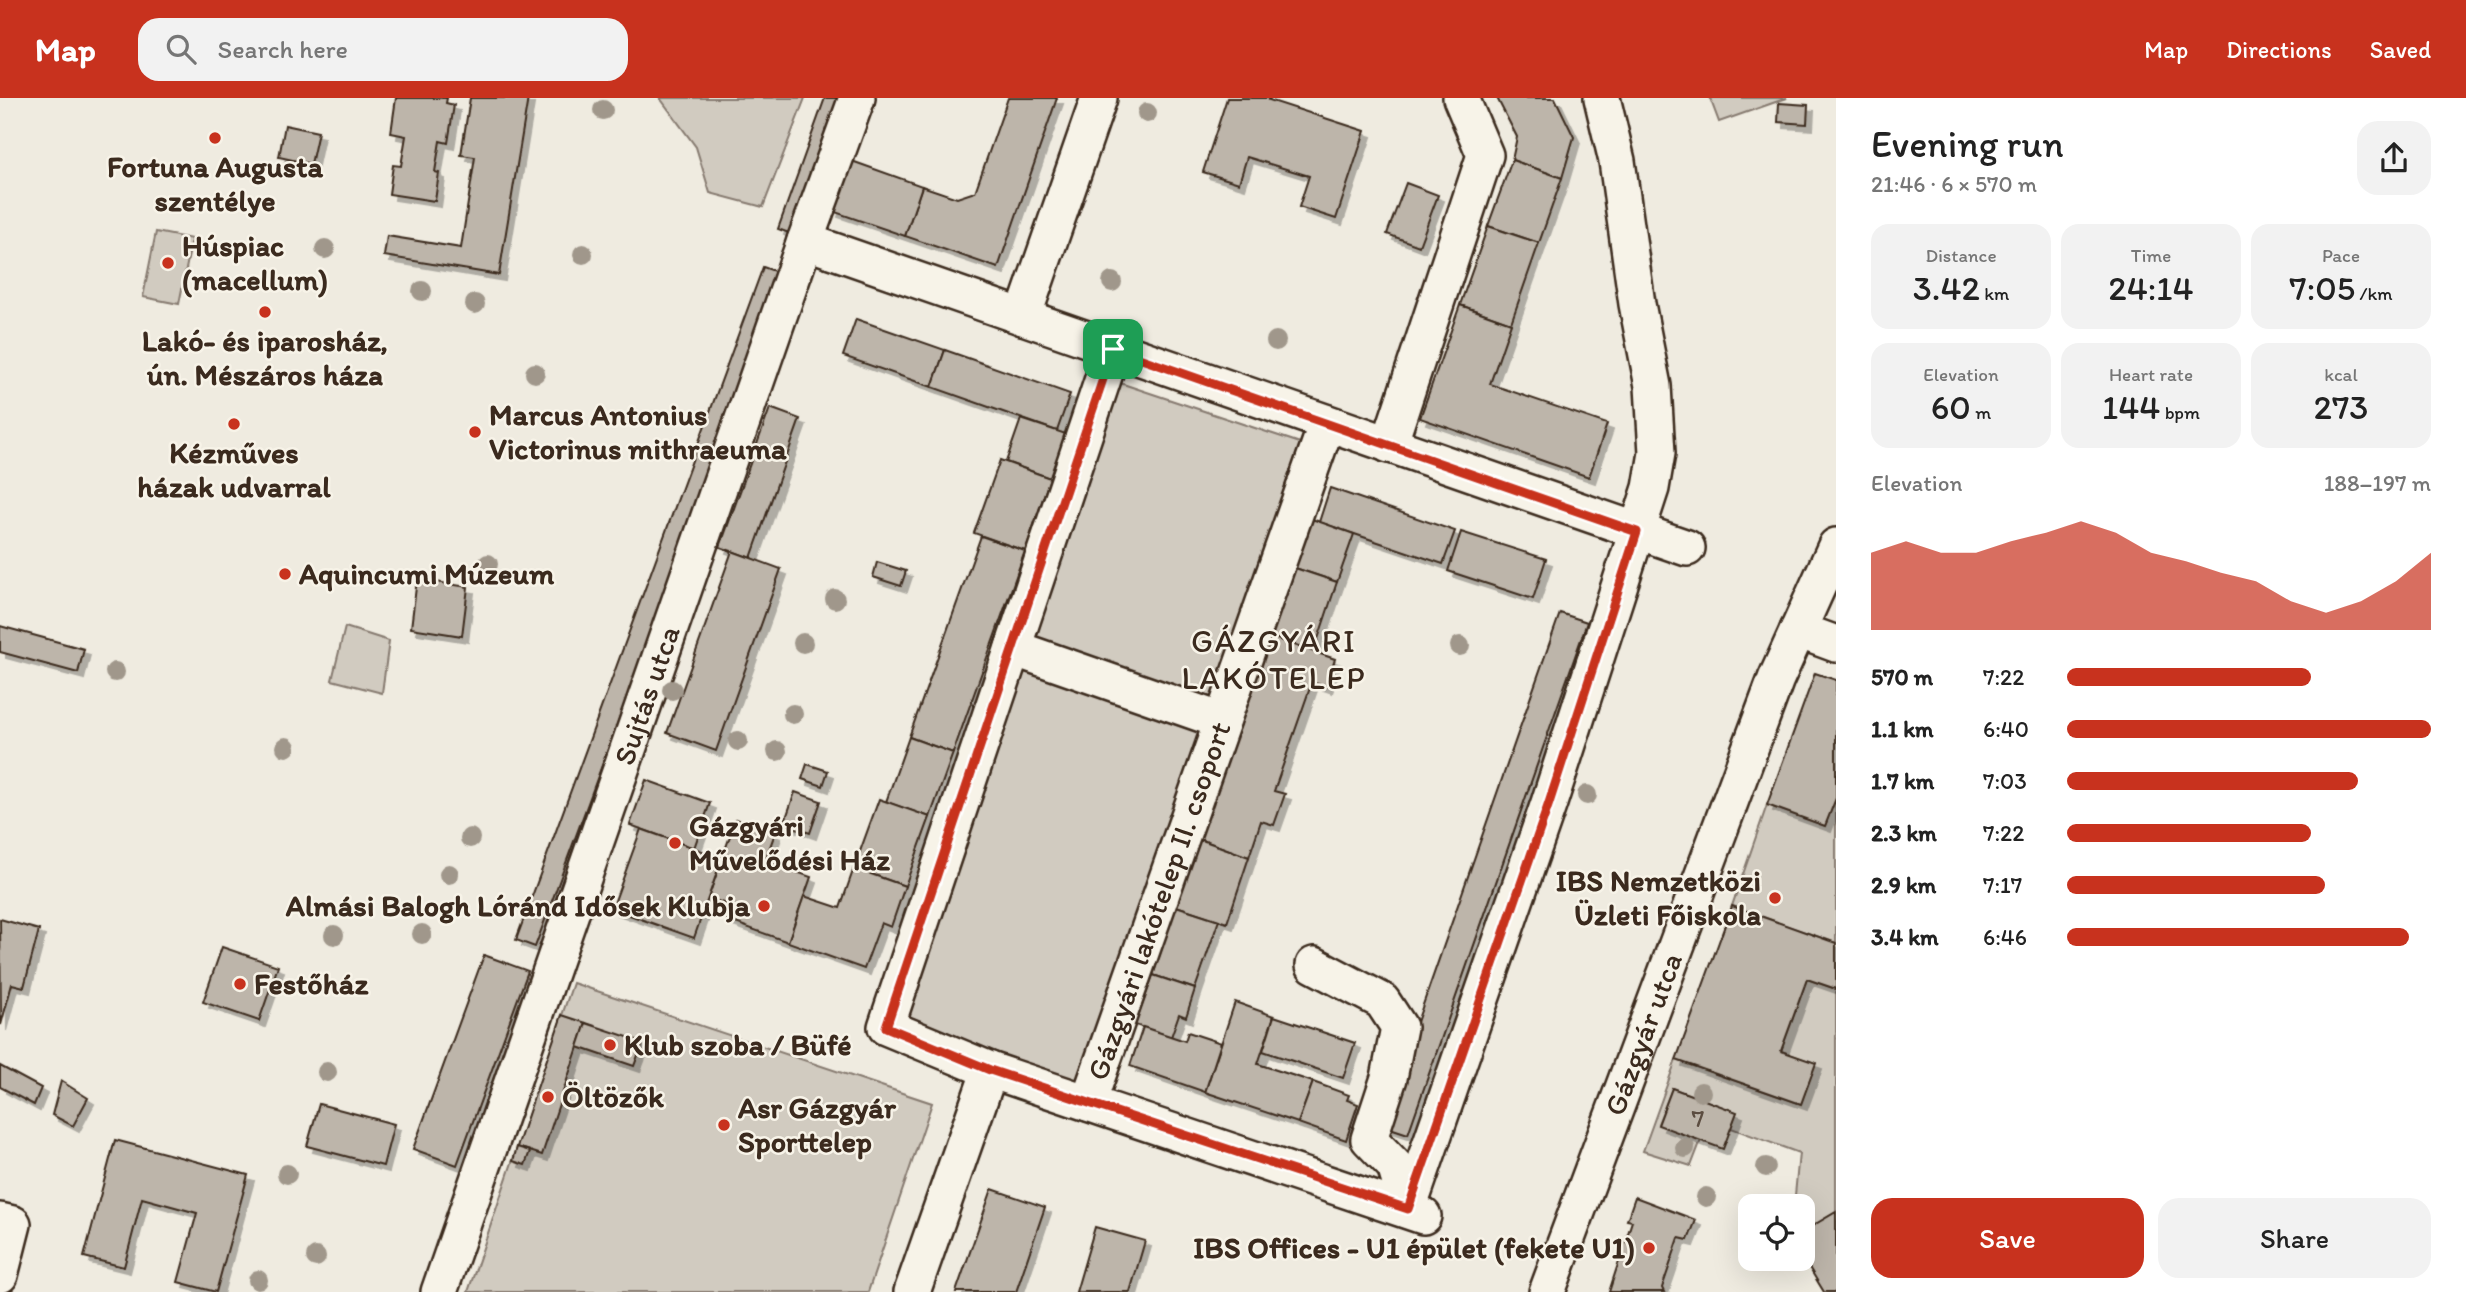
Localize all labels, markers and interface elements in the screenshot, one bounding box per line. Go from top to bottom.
search box [138,18,628,81]
text: Map [35,30,96,69]
icon: search [162,30,200,68]
text: Search here [218,33,348,65]
text: Map [2144,35,2188,64]
text: Directions [2226,35,2332,64]
text: Saved [2370,35,2431,64]
text: Evening run [1871,121,2064,167]
button: share [2357,121,2431,195]
marker: Fortuna Augusta szentélye [207,130,223,146]
place label: Fortuna Augusta szentélye [107,148,323,219]
text: 21:46 · 6 × 570 m [1871,170,2037,198]
place label: Húspiac (macellum) [182,227,328,298]
text: Distance [1925,244,1997,267]
text: Time [2131,244,2171,267]
text: Pace [2322,244,2360,267]
marker: Húspiac (macellum) [160,255,176,271]
text: 3.42 [1913,267,1980,309]
text: 24:14 [2108,267,2194,309]
text: 7:05 [2289,267,2355,309]
text: km [1980,282,2009,305]
text: /km [2355,282,2393,305]
marker: Lakó- és iparosház, ún. Mészáros háza [257,304,273,320]
pin [1083,319,1143,379]
place label: Lakó- és iparosház, ún. Mészáros háza [142,322,388,393]
icon: arrive [1094,330,1132,368]
text: Elevation [1923,363,1999,386]
text: Heart rate [2109,363,2193,386]
text: kcal [2324,363,2358,386]
text: 60 [1931,386,1971,428]
text: 144 [2102,386,2160,428]
text: 273 [2314,386,2368,428]
place label: Marcus Antonius Victorinus mithraeuma [489,396,787,467]
text: m [1971,401,1991,424]
text: bpm [2160,401,2200,424]
marker: Kézműves házak udvarral [226,416,242,432]
marker: Marcus Antonius Victorinus mithraeuma [467,424,483,440]
place label: Kézműves házak udvarral [137,434,331,505]
text: Elevation [1871,469,1962,497]
text: 188–197 m [2324,469,2431,497]
place label: Aquincumi Múzeum [298,555,555,592]
marker: Aquincumi Múzeum [277,566,293,582]
street label: Sujtás utca [605,620,688,770]
district label: GÁZGYÁRI LAKÓTELEP [1181,622,1367,697]
text: 570 m [1871,663,1933,691]
text: 7:22 [1983,663,2024,691]
text: 1.1 km [1871,715,1934,743]
text: 6:40 [1983,715,2029,743]
street label: Gázgyári lakótelep II. csoport [1079,717,1238,1085]
text: 1.7 km [1871,767,1934,795]
text: 7:03 [1983,767,2027,795]
place label: Gázgyári Művelődési Ház [689,807,890,878]
text: 2.3 km [1871,819,1937,847]
text: 7:22 [1983,819,2024,847]
marker: Gázgyári Művelődési Ház [667,835,683,851]
place label: IBS Nemzetközi Üzleti Főiskola [1556,862,1761,933]
text: 2.9 km [1871,871,1936,899]
text: 7:17 [1983,871,2022,899]
place label: Almási Balogh Lóránd Idősek Klubja [285,887,750,924]
marker: IBS Nemzetközi Üzleti Főiskola [1767,890,1783,906]
marker: Almási Balogh Lóránd Idősek Klubja [756,898,772,914]
text: 3.4 km [1871,923,1939,951]
text: 6:46 [1983,923,2027,951]
street label: Gázgyár utca [1596,948,1690,1121]
place label: Festőház [254,965,369,1002]
marker: Festőház [232,976,248,992]
place label: Klub szoba / Büfé [624,1026,852,1063]
marker: Klub szoba / Büfé [602,1037,618,1053]
place label: Öltözők [562,1078,664,1115]
marker: Öltözők [540,1089,556,1105]
place label: Asr Gázgyár Sporttelep [737,1089,897,1160]
house number: 7 [1692,1102,1705,1134]
marker: Asr Gázgyár Sporttelep [716,1117,732,1133]
map controls [1738,1194,1815,1271]
button: locate [1738,1194,1815,1271]
button: Save [1871,1198,2144,1278]
button: Share [2158,1198,2431,1278]
place label: IBS Offices - U1 épület (fekete U1) [1193,1229,1635,1266]
marker: IBS Offices - U1 épület (fekete U1) [1641,1240,1657,1256]

